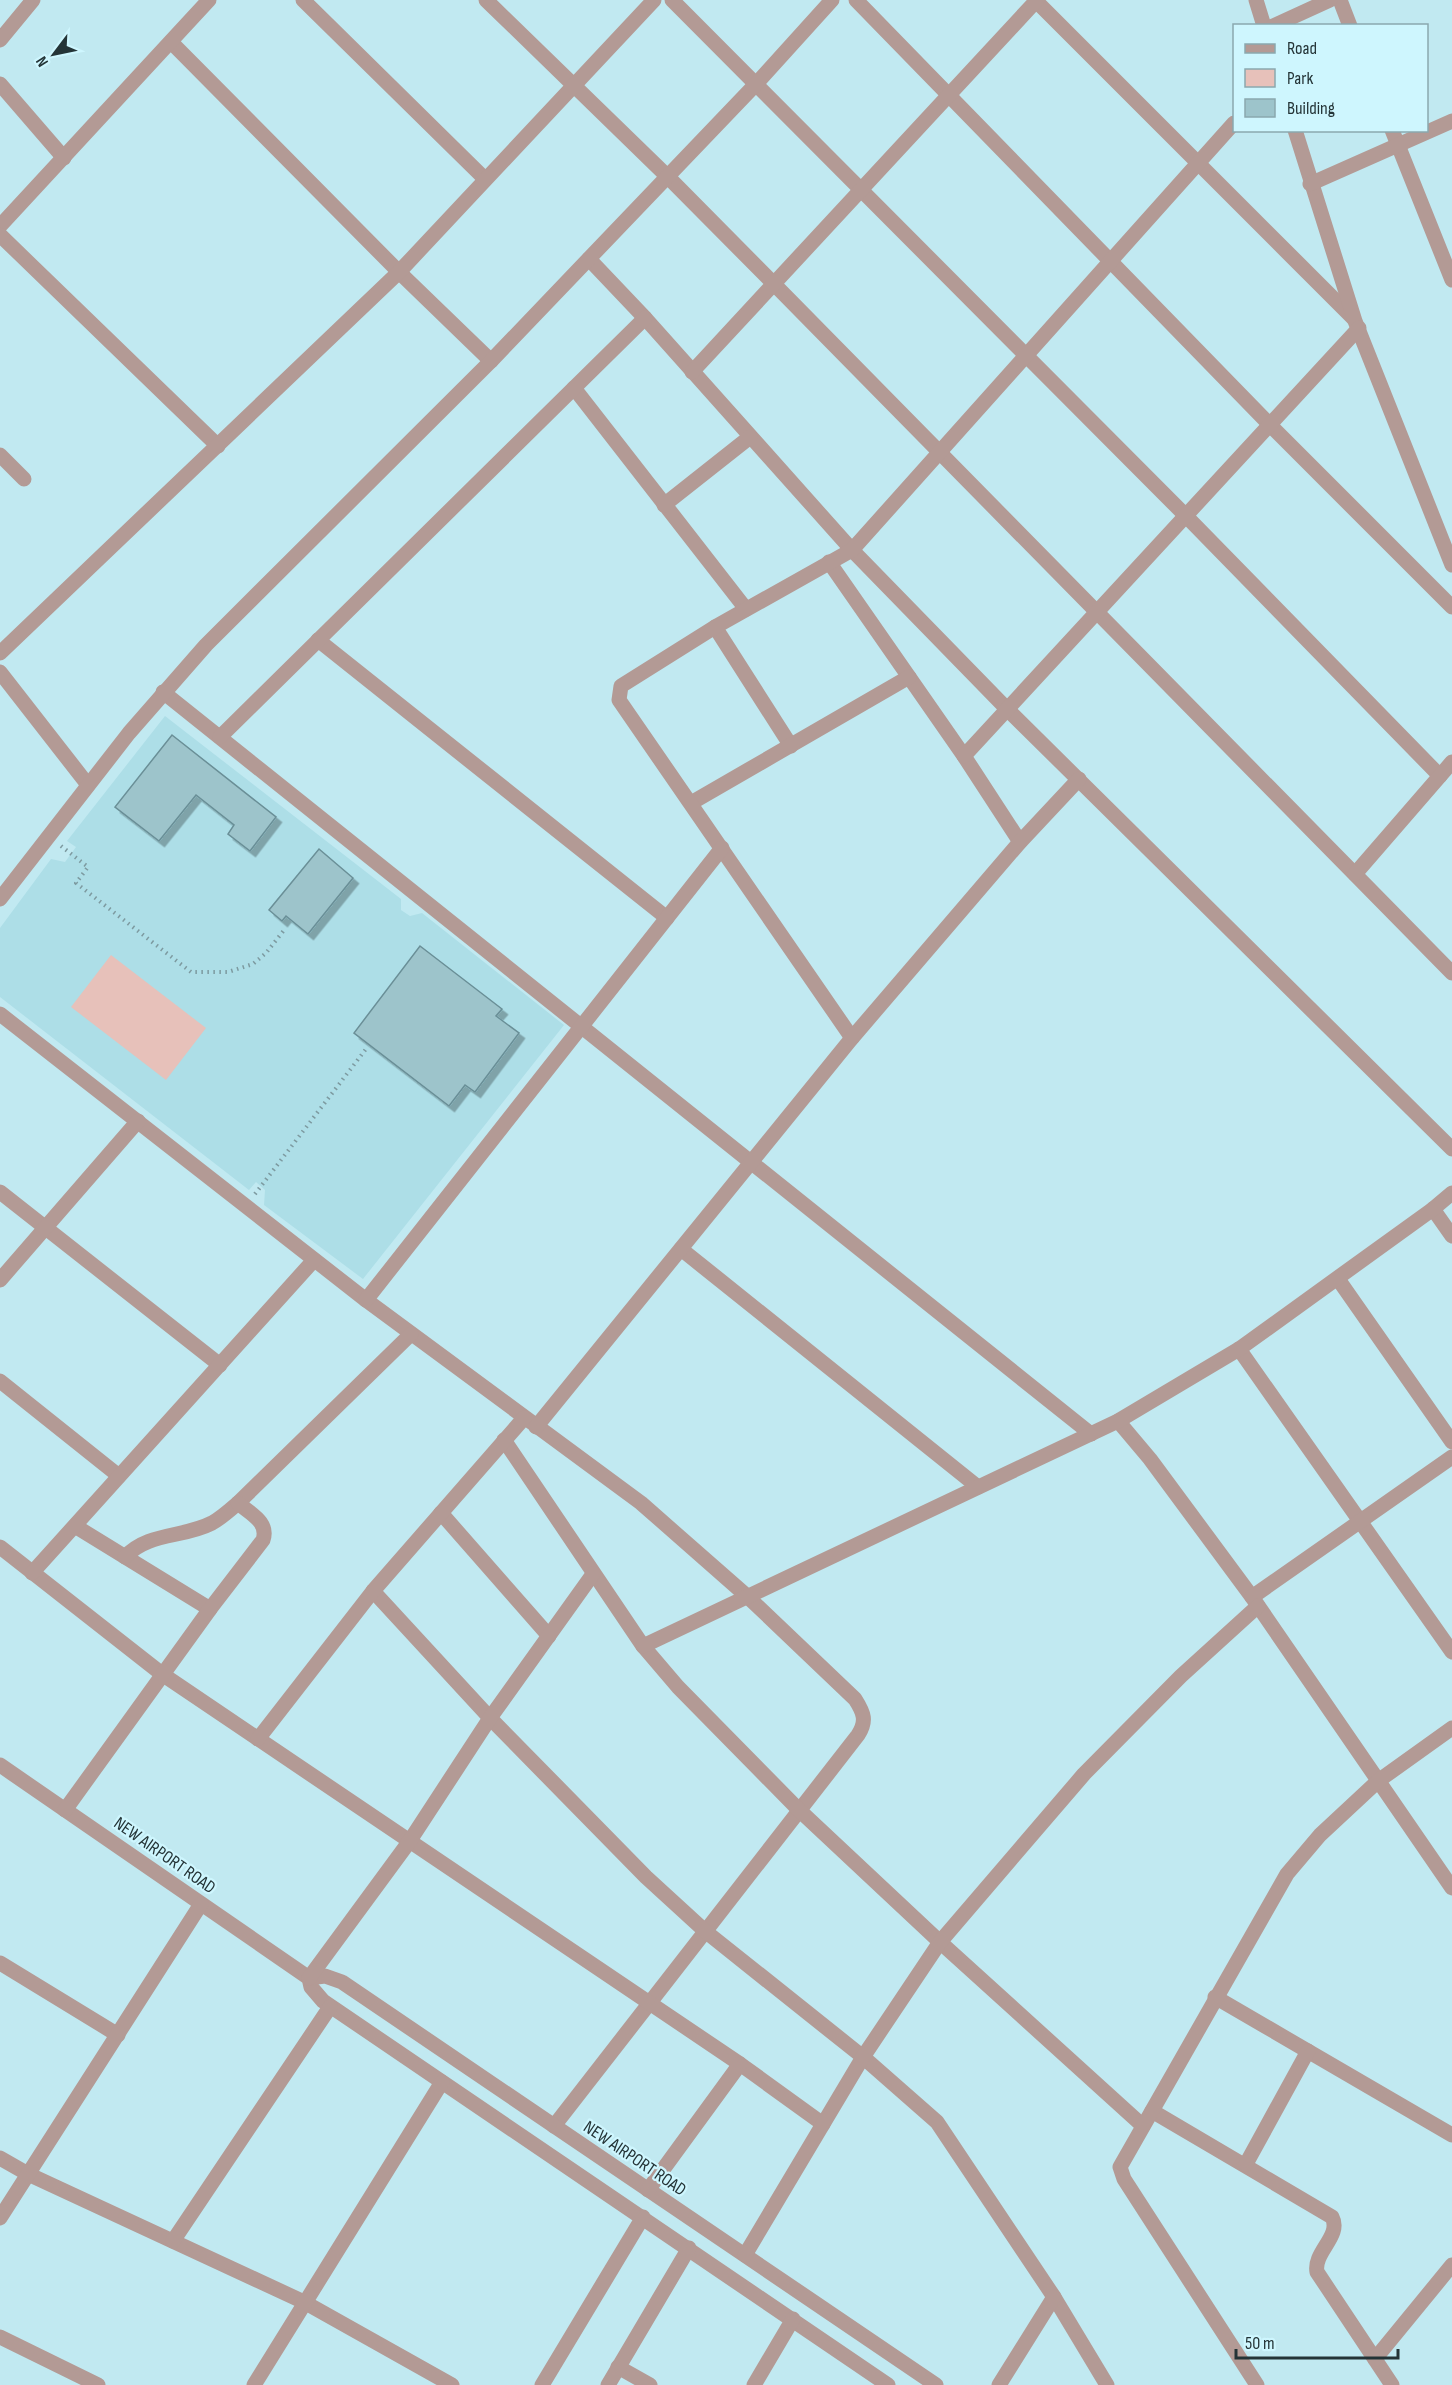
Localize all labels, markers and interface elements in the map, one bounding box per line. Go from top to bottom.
north arrow [24,24,84,84]
legend [1233,24,1428,132]
text: Road [1287,38,1317,59]
text: N [32,52,53,70]
text: Park [1287,68,1313,89]
text: Building [1287,98,1335,119]
street label: NEW AIRPORT ROAD [110,1813,220,1898]
street label: NEW AIRPORT ROAD [579,2116,690,2200]
scale bar [1236,2322,1398,2360]
text: 50 m [1245,2333,1275,2354]

